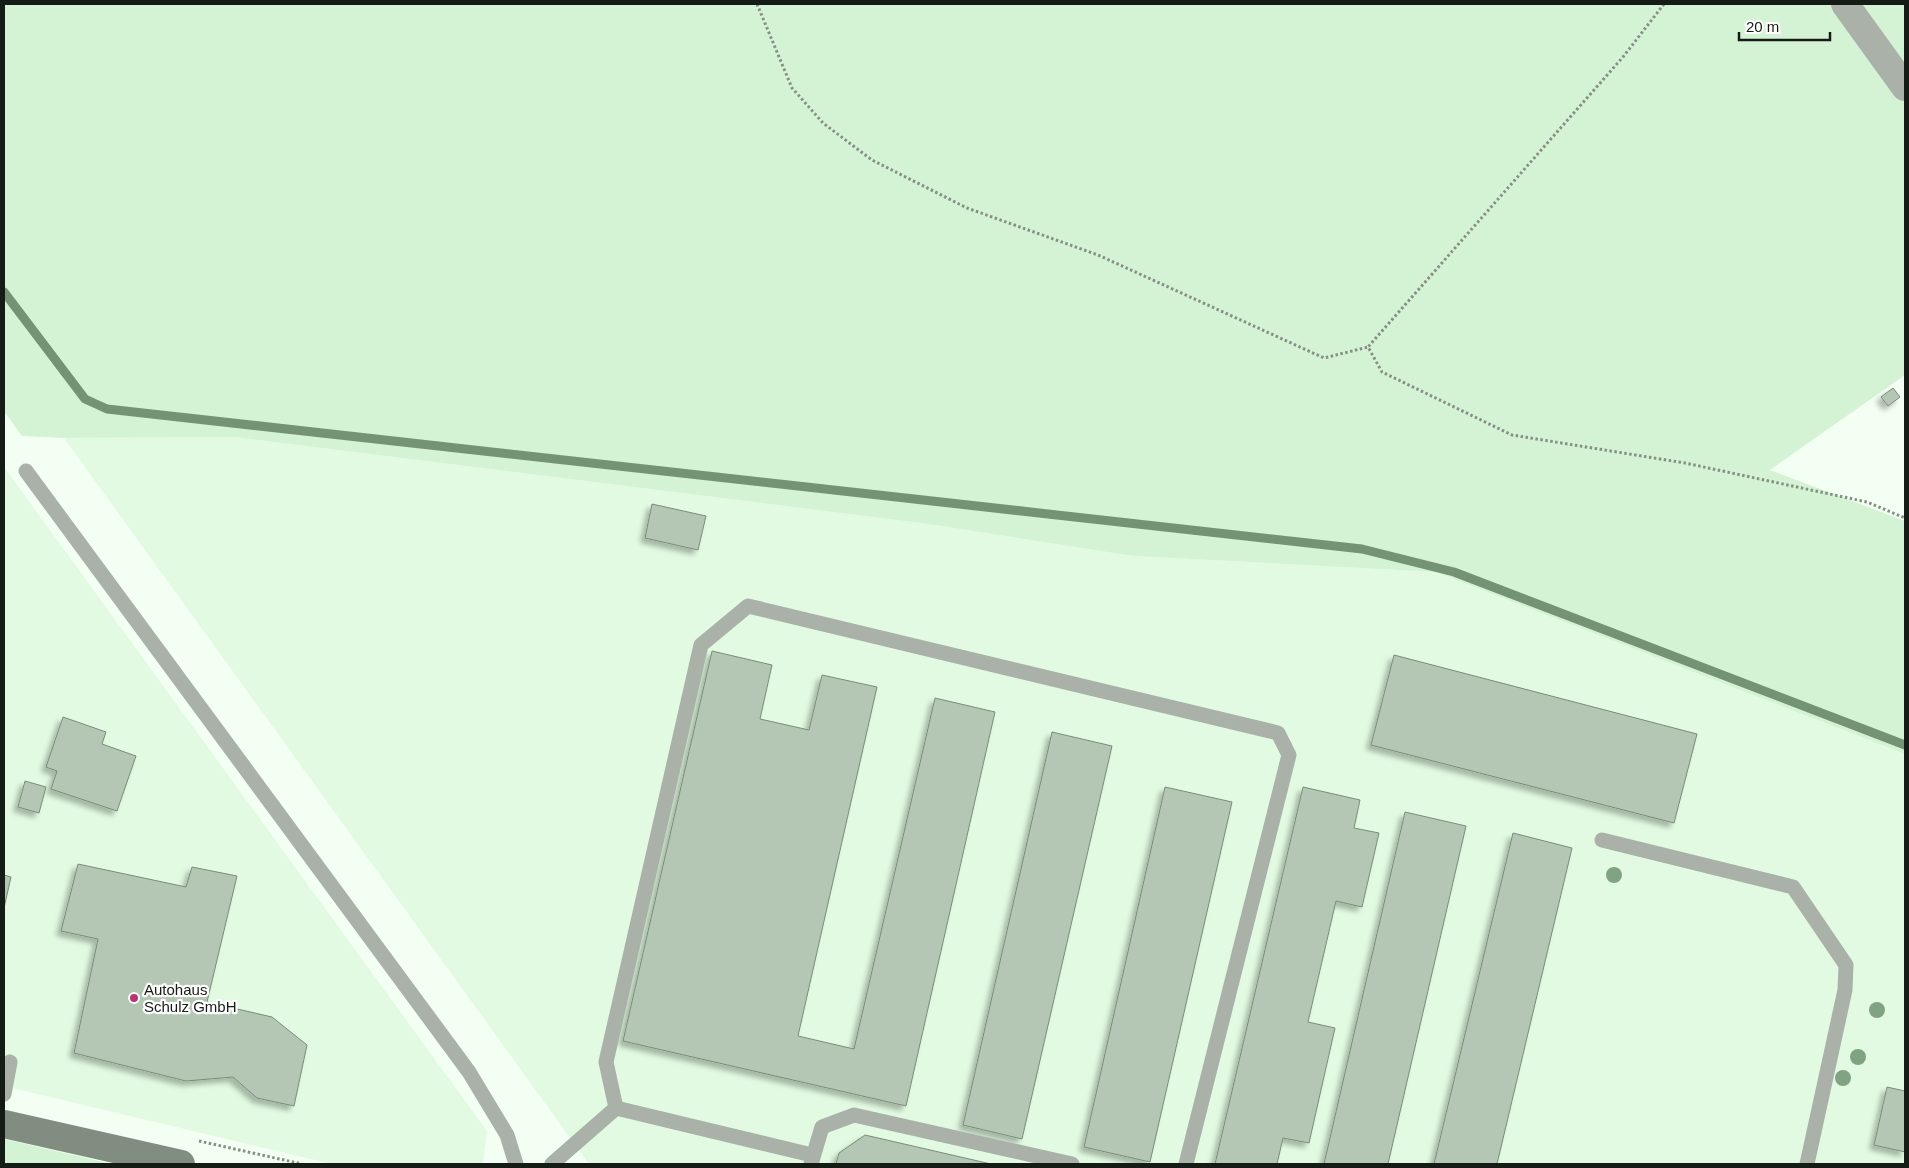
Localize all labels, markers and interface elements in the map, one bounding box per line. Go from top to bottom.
scale bar [1739,10,1830,42]
text: 20 m [1746,18,1779,35]
place label: Autohaus Schulz GmbH [144,981,237,1015]
marker: Autohaus Schulz GmbH [128,992,140,1004]

